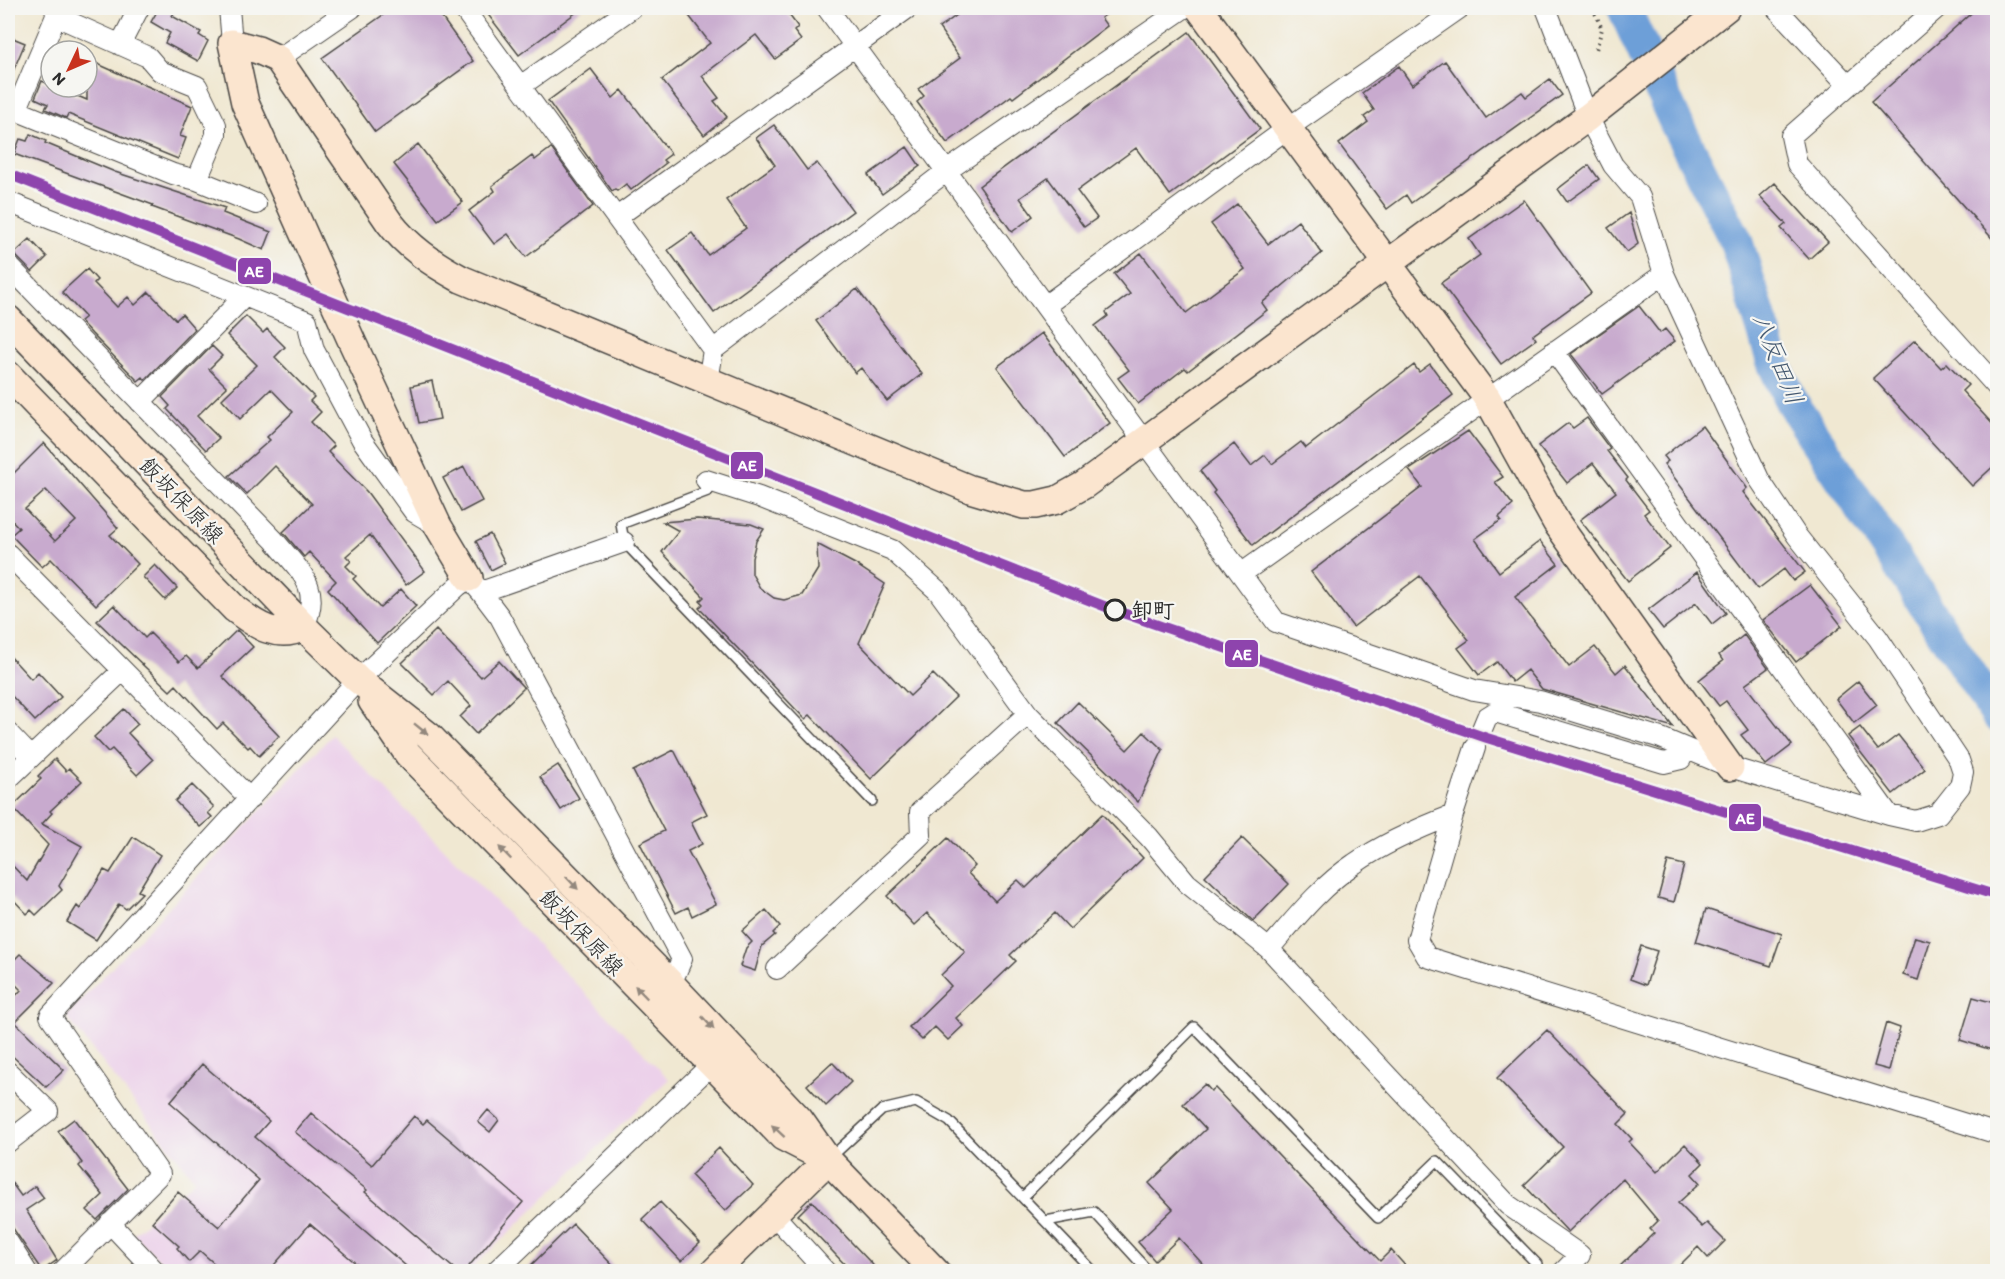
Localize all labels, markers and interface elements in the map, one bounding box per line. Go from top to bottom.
north arrow [39,39,99,99]
text: N [48,69,69,90]
line badge: AE [237,257,272,285]
text: AE [243,262,264,281]
water label: 八反田川 [1747,309,1810,409]
street label: 飯坂保原線 [134,451,230,549]
line badge: AE [730,451,764,480]
text: AE [736,456,757,475]
place label: 卸町 [1131,597,1175,624]
marker: 卸町 [1104,599,1126,621]
line badge: AE [1224,639,1259,668]
text: AE [1231,645,1252,664]
one-way arrow [413,723,428,735]
line badge: AE [1728,803,1762,832]
text: AE [1734,809,1755,828]
one-way arrow [498,845,512,860]
one-way arrow [565,876,579,890]
street label: 飯坂保原線 [534,883,630,981]
one-way arrow [635,985,649,999]
one-way arrow [701,1016,715,1031]
one-way arrow [771,1125,786,1138]

